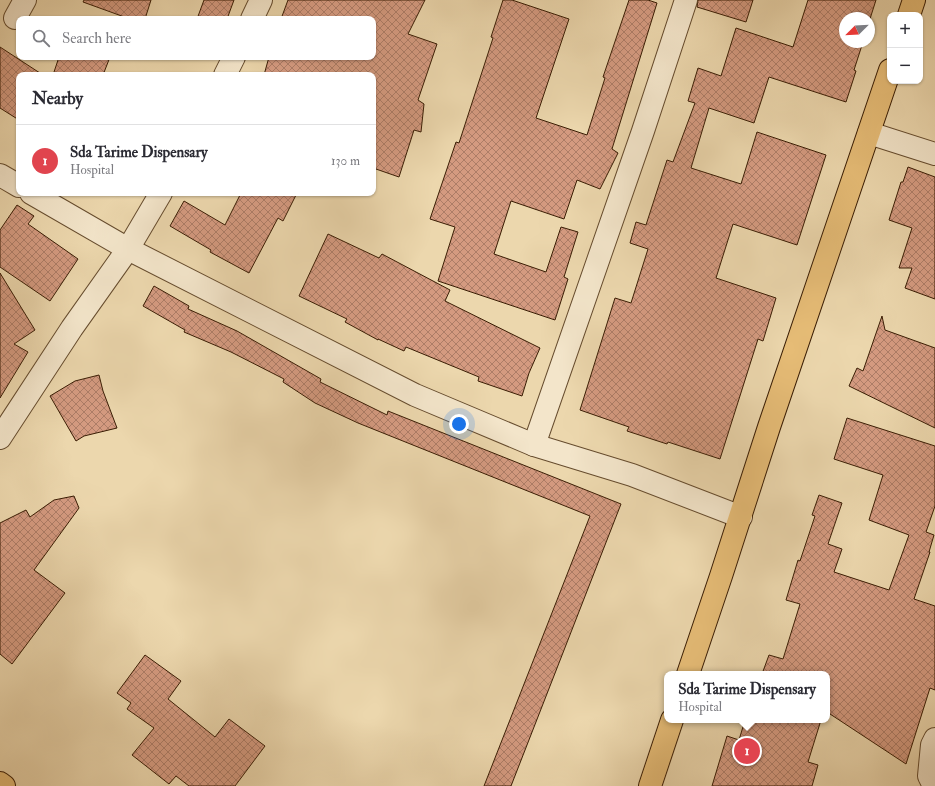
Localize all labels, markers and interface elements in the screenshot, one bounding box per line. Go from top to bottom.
north arrow [839,12,875,48]
map controls [887,12,923,84]
button: + [887,12,923,48]
search box [16,16,376,60]
icon: search [30,27,52,49]
text: Search here [62,29,131,48]
button: − [887,48,923,84]
text: Nearby [32,88,83,109]
text: Sda Tarime Dispensary [70,143,208,162]
text: 1 [43,153,47,169]
text: 130 m [331,153,360,169]
text: Hospital [70,162,114,178]
your location [449,414,469,434]
popup [664,671,830,723]
text: Sda Tarime Dispensary [678,680,816,699]
text: Hospital [678,699,722,715]
pin: 1 [734,736,760,766]

